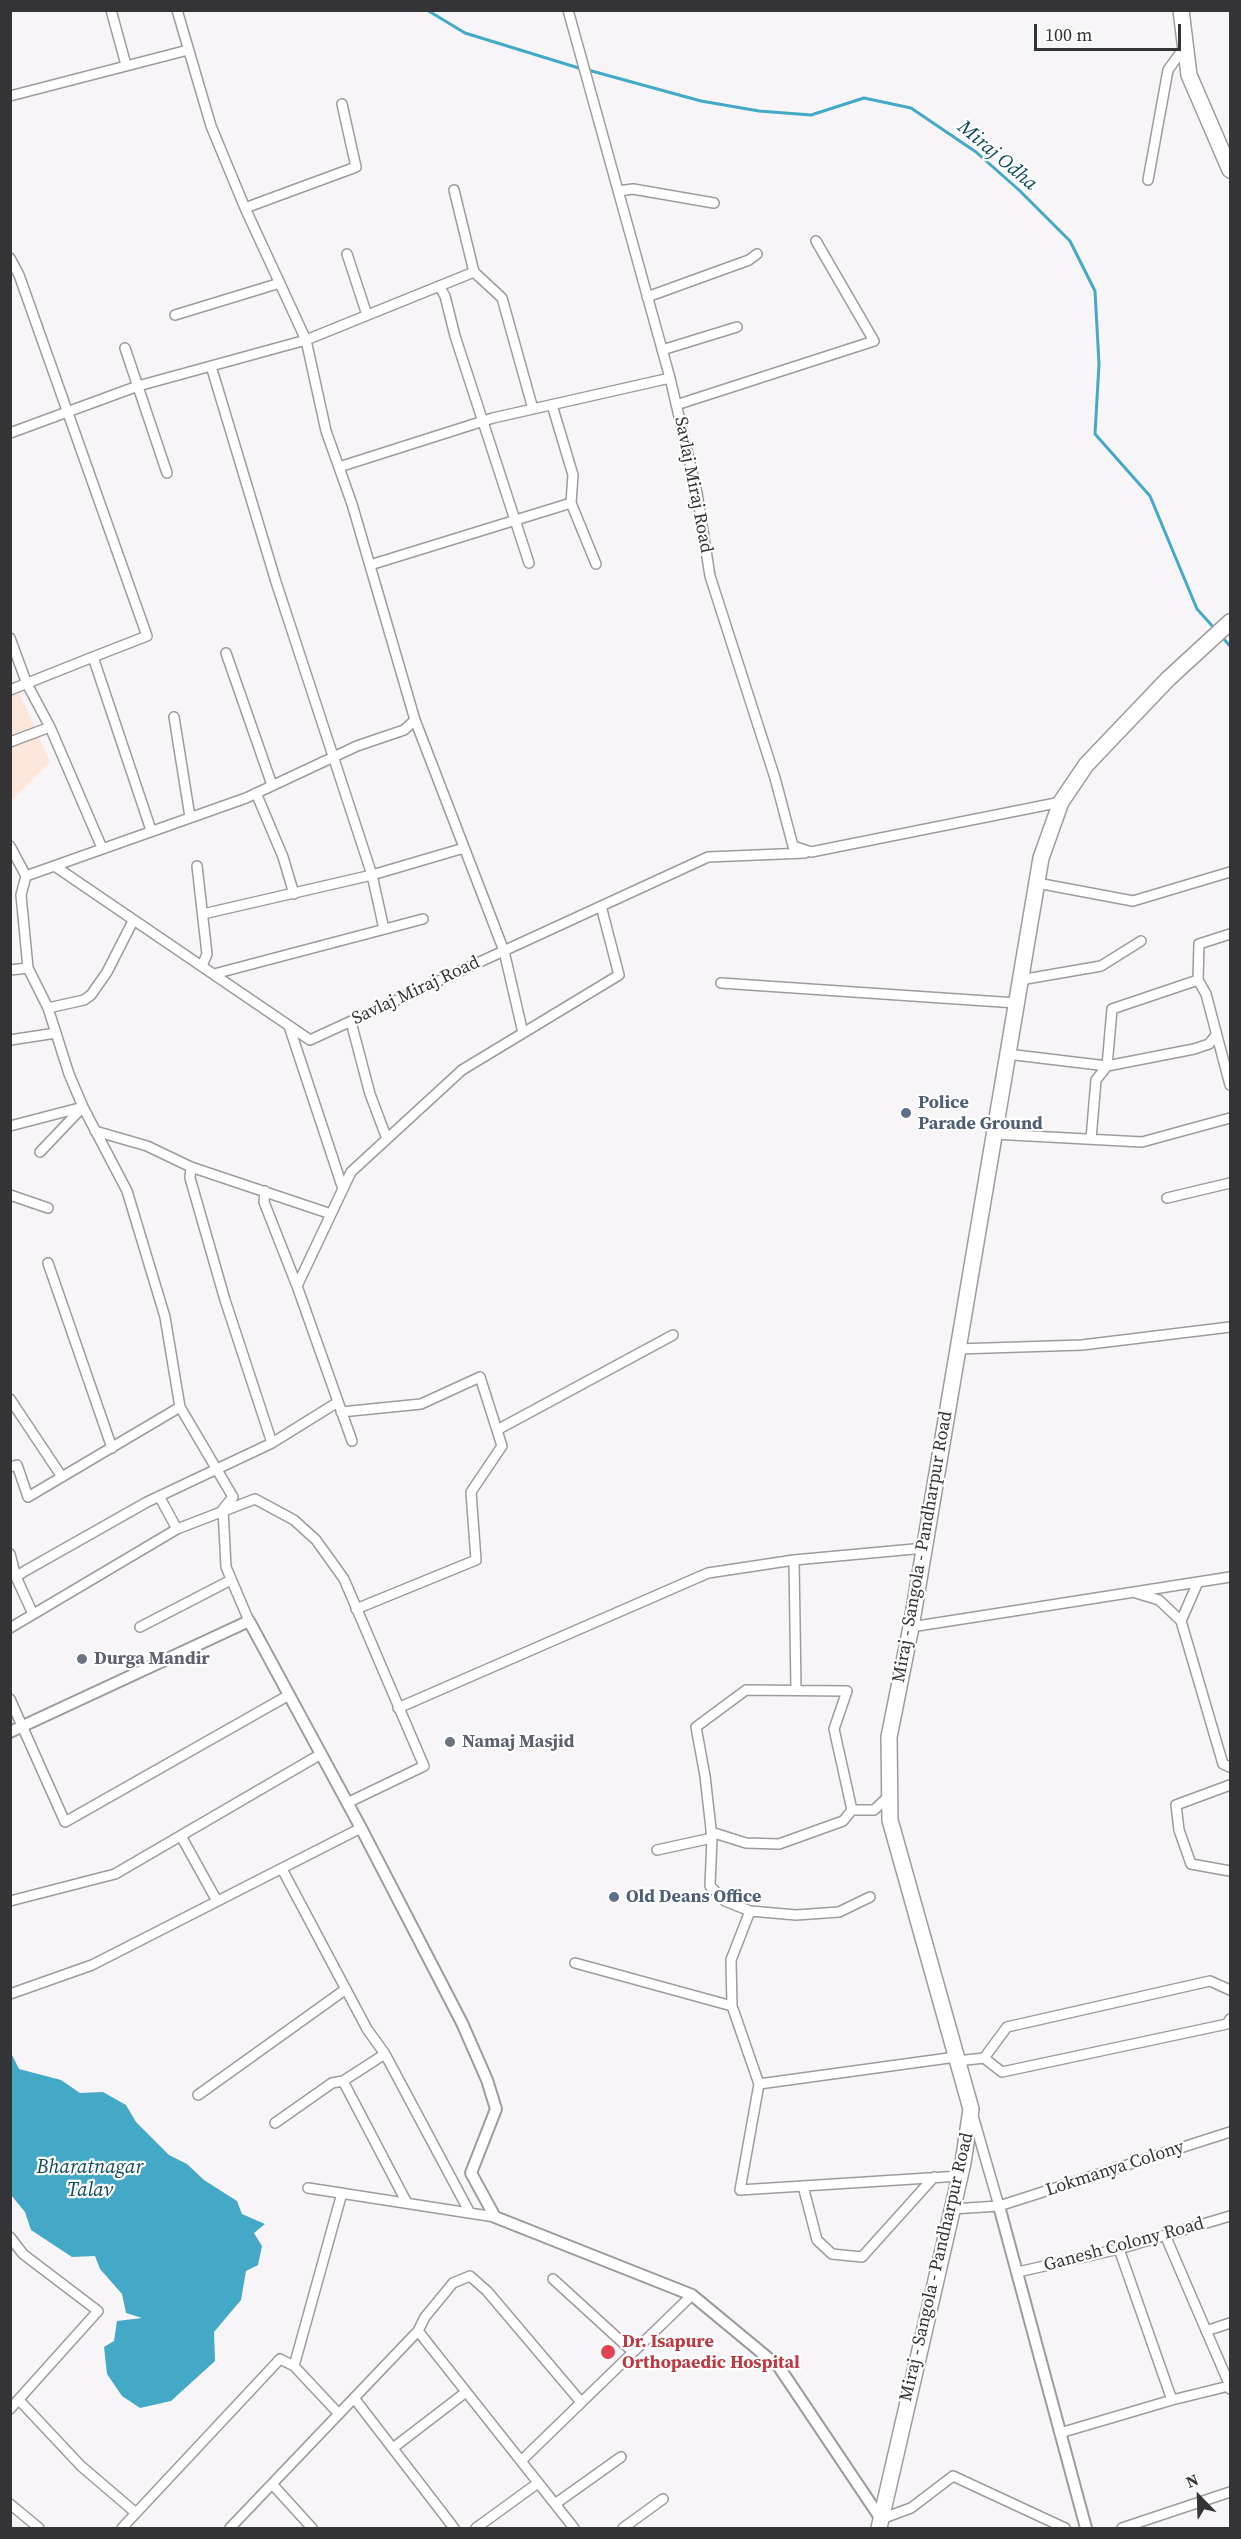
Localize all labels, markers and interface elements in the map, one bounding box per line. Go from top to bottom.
scale bar [1037,12,1184,50]
text: 100 m [1045,22,1092,47]
water label: Miraj Odha [952,116,1042,196]
street label: Savlaj Miraj Road [669,415,717,555]
street label: Savlaj Miraj Road [349,952,483,1030]
place label: Police Parade Ground [918,1092,1043,1134]
marker: Police Parade Ground [899,1106,913,1120]
street label: Miraj - Sangola - Pandharpur Road [888,1410,958,1684]
place label: Durga Mandir [94,1648,210,1670]
marker: Durga Mandir [75,1652,89,1666]
place label: Namaj Masjid [462,1731,574,1753]
marker: Namaj Masjid [443,1735,457,1749]
place label: Old Deans Office [626,1886,761,1908]
marker: Old Deans Office [607,1890,621,1904]
street label: Miraj - Sangola - Pandharpur Road [896,2130,978,2404]
street label: Lokmanya Colony [1043,2136,1187,2202]
water label: Bharatnagar Talav [37,2156,143,2203]
street label: Ganesh Colony Road [1042,2213,1206,2277]
place label: Dr. Isapure Orthopaedic Hospital [622,2331,800,2374]
marker: Dr. Isapure Orthopaedic Hospital [599,2343,617,2361]
north arrow [1169,2467,1229,2527]
text: N [1182,2468,1202,2493]

